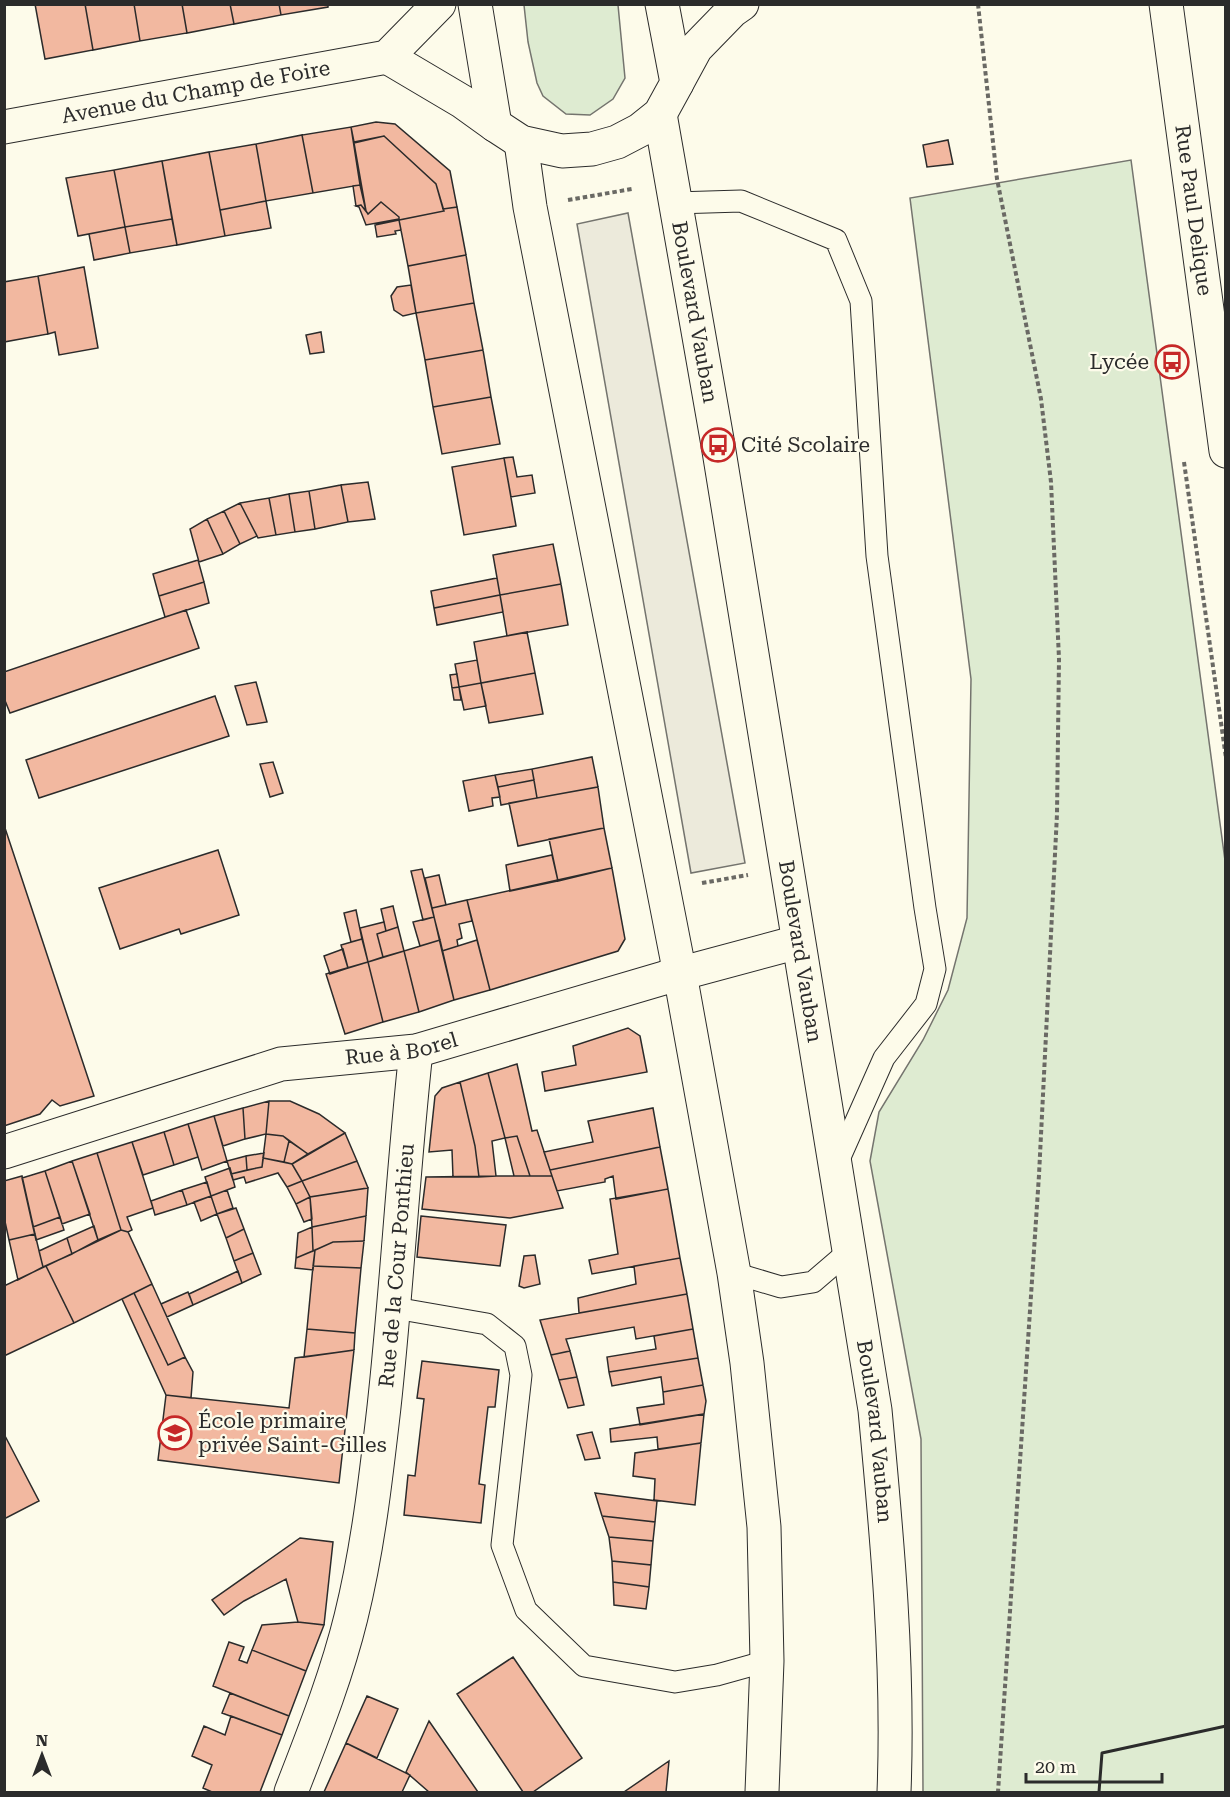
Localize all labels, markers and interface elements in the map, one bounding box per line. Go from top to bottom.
street label: Avenue du Champ de Foire [60,56,332,128]
street label: Rue Paul Delique [1170,123,1217,297]
street label: Boulevard Vauban [667,219,723,405]
bus stop icon: Lycée [1154,344,1190,380]
place label: Lycée [1089,350,1149,374]
bus stop icon: Cité Scolaire [700,427,736,463]
place label: Cité Scolaire [741,433,870,457]
street label: Boulevard Vauban [774,858,827,1045]
street label: Rue à Borel [344,1027,461,1070]
street label: Rue de la Cour Ponthieu [374,1142,419,1389]
street label: Boulevard Vauban [852,1338,897,1524]
place label: École primaire privée Saint-Gilles [198,1408,387,1457]
school or university icon: École primaire privée Saint-Gilles [157,1415,193,1451]
north arrow [12,1725,72,1785]
text: N [36,1731,48,1750]
scale bar [1026,1746,1162,1784]
text: 20 m [1035,1756,1076,1777]

